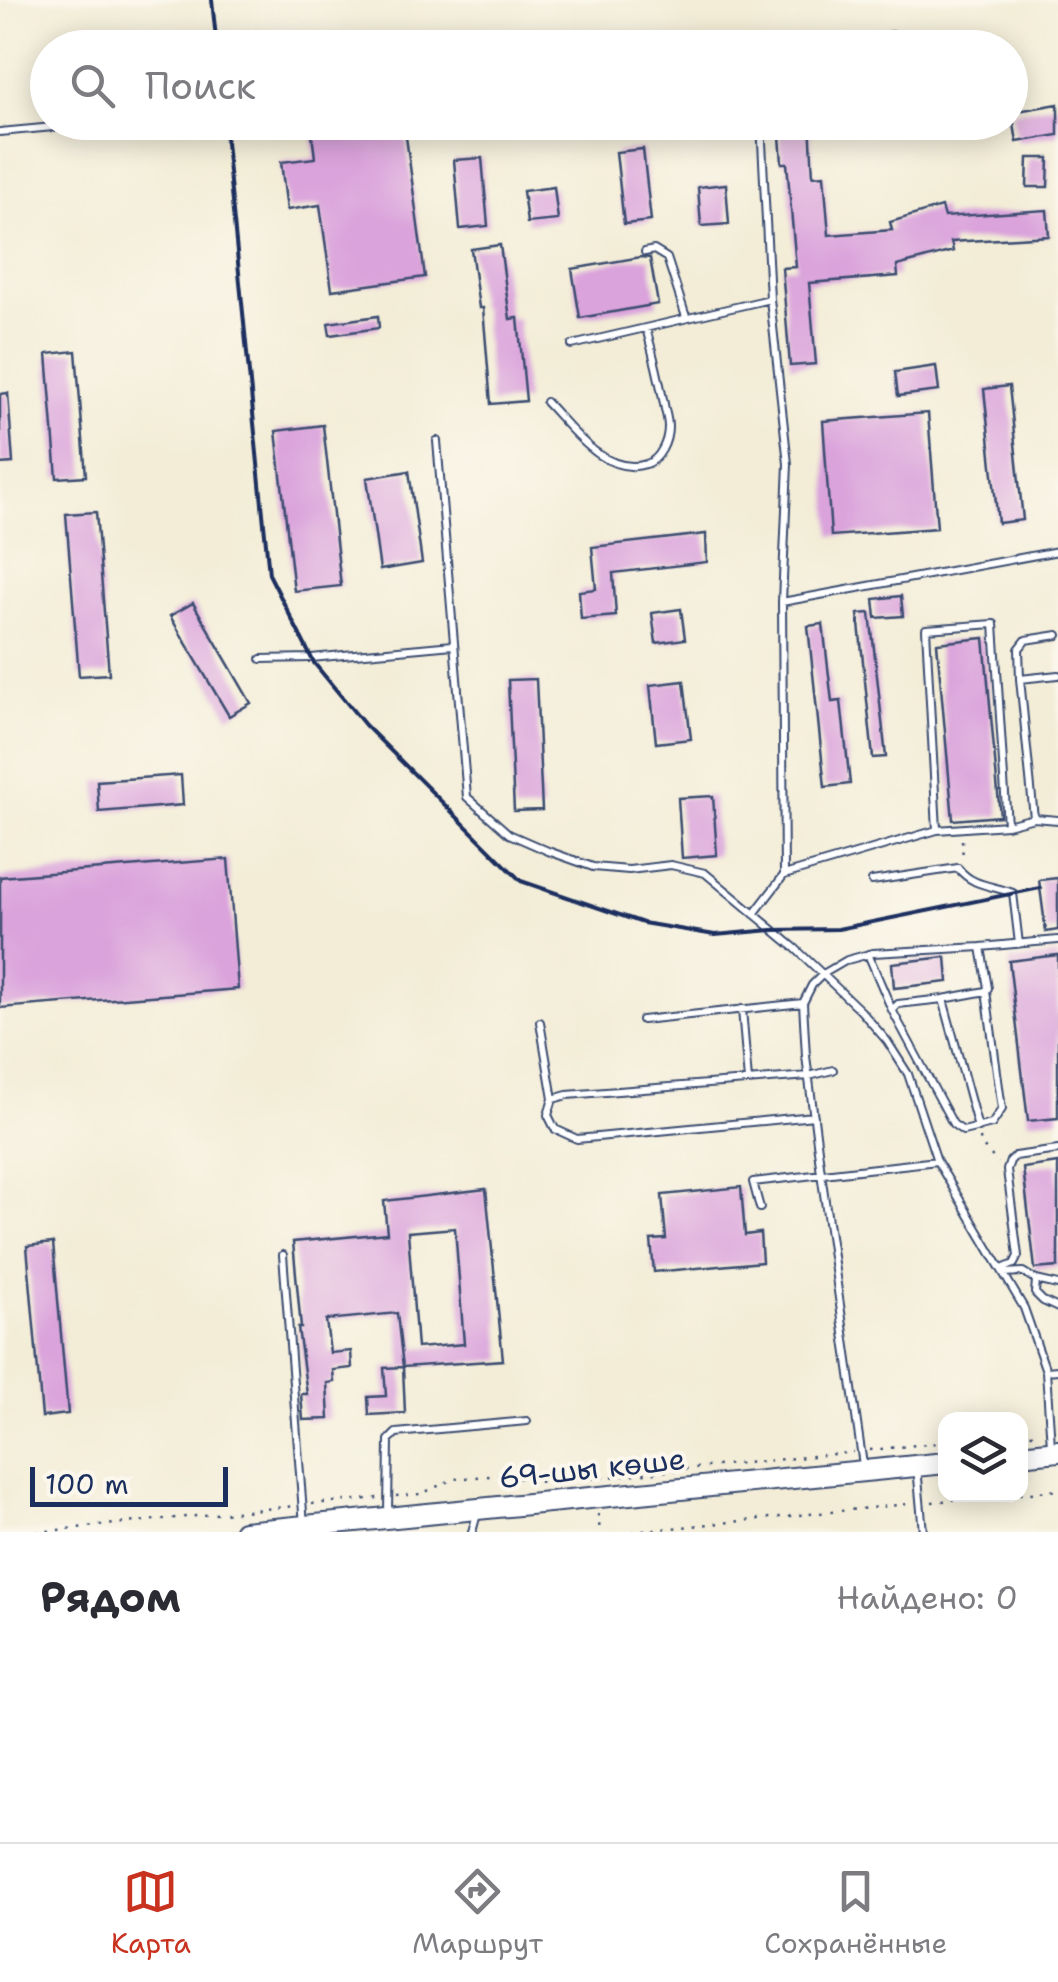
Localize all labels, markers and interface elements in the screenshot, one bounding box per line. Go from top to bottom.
search box [30,30,1028,140]
icon: search [65,58,120,113]
text: Поиск [145,60,256,111]
map controls [938,1412,1028,1502]
button: layers [938,1412,1028,1502]
street label: 69-шы көше [497,1438,687,1498]
scale bar [30,1462,228,1506]
text: 100 m [45,1465,129,1503]
text: Рядом [40,1569,181,1625]
text: Найдено: 0 [837,1576,1018,1619]
tab: Карта [111,1864,191,1962]
tab: Маршрут [412,1864,543,1962]
tab: Сохранённые [764,1864,947,1962]

